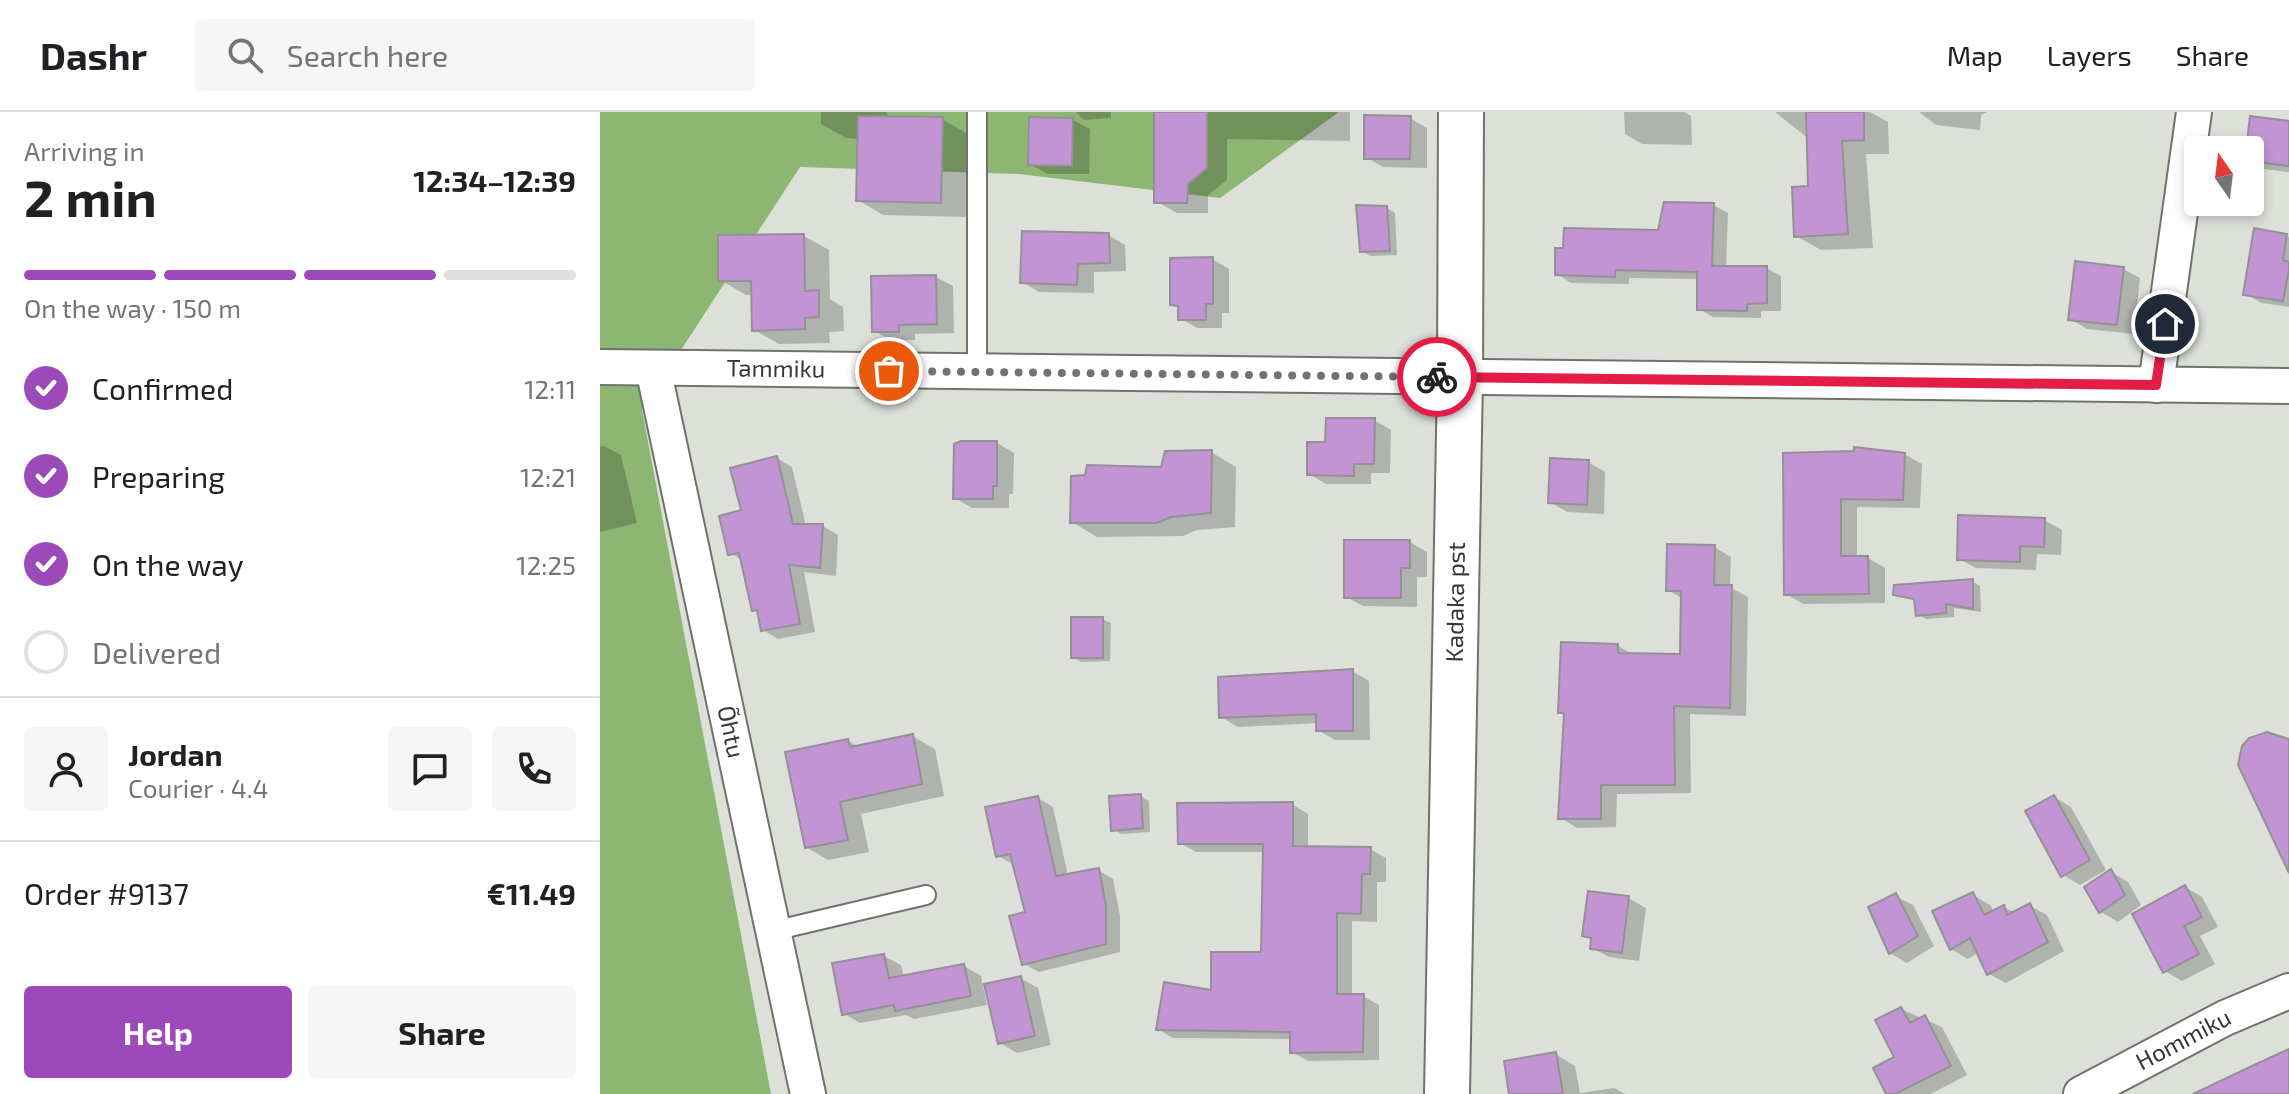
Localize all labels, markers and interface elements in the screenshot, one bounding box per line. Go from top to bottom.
search box [195,19,755,91]
text: Dashr [40,32,147,78]
icon: search [223,33,267,77]
text: Search here [287,37,448,73]
text: Map [1947,38,2003,72]
text: Layers [2047,38,2132,72]
text: Share [2176,38,2249,72]
text: Arriving in [24,135,145,166]
north arrow [2184,136,2264,216]
map controls [2184,136,2264,216]
text: 12:34–12:39 [413,162,576,198]
text: 2 min [24,165,157,227]
pin [2131,290,2199,358]
text: On the way · 150 m [24,292,241,323]
icon: home [2143,302,2187,346]
pin [855,337,923,405]
courier [1397,337,1477,417]
icon: bag [867,349,911,393]
street label: Tammiku [726,352,826,383]
icon: bike [1415,355,1459,399]
icon: check [24,366,68,410]
text: Confirmed [92,370,233,406]
text: 12:11 [524,373,576,404]
icon: check [24,454,68,498]
text: Preparing [92,458,225,494]
text: 12:21 [520,461,576,492]
icon: check [24,542,68,586]
street label: Kadaka pst [1439,542,1470,662]
text: On the way [92,546,244,582]
text: 12:25 [516,549,576,580]
text: Delivered [92,634,221,670]
street label: Õhtu [712,703,752,760]
button: person [24,727,108,811]
button: chat [388,727,472,811]
button: phone [492,727,576,811]
text: Jordan [128,736,223,772]
text: Courier · 4.4 [128,772,269,803]
text: Order #9137 [24,875,189,911]
text: €11.49 [487,875,576,911]
button: Help [24,986,292,1078]
button: Share [308,986,576,1078]
street label: Hommiku [2130,1002,2235,1076]

